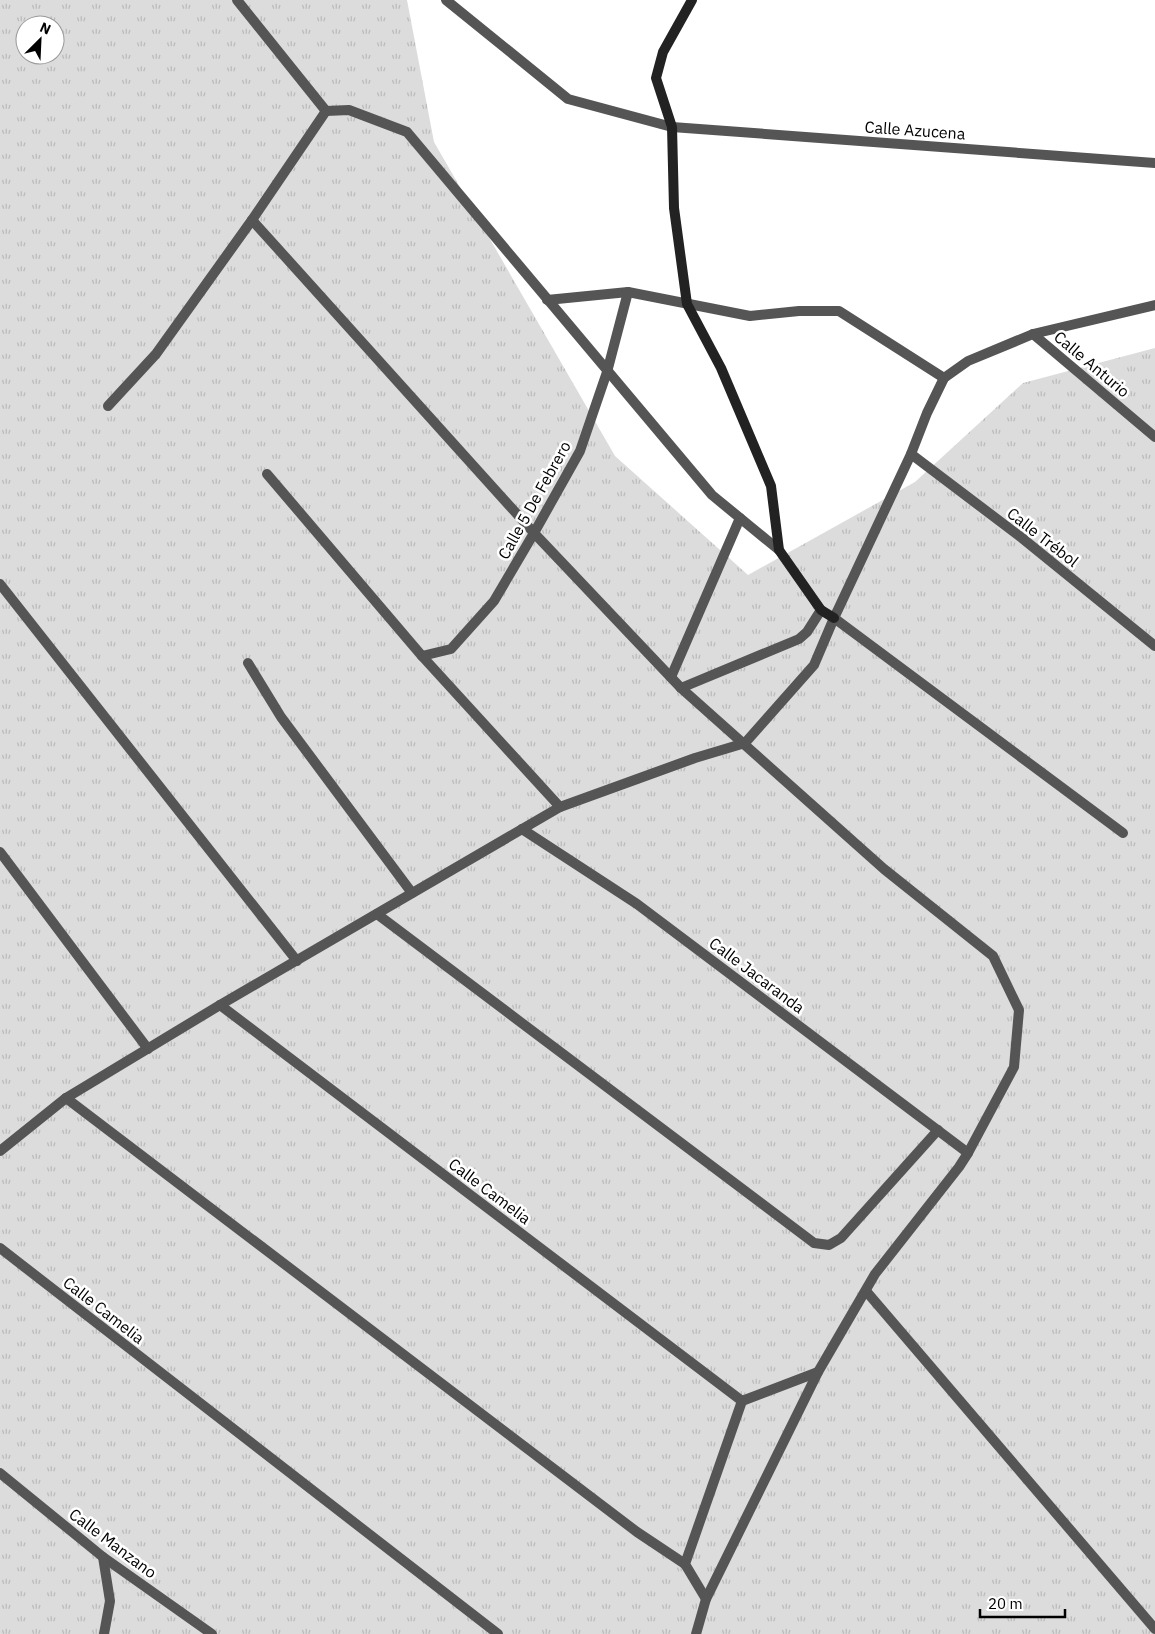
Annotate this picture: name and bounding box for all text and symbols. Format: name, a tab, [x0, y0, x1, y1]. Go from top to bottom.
north arrow	[15, 15, 65, 65]
text: N	[37, 18, 54, 38]
street label: Calle Azucena	[864, 117, 967, 144]
street label: Calle Anturio	[1050, 327, 1134, 401]
street label: Calle 5 De Febrero	[493, 437, 575, 563]
street label: Calle Trébol	[1003, 503, 1083, 571]
street label: Calle Jacaranda	[705, 933, 809, 1018]
street label: Calle Camelia	[445, 1154, 535, 1229]
street label: Calle Camelia	[59, 1272, 149, 1348]
street label: Calle Manzano	[65, 1504, 161, 1582]
scale bar	[980, 1586, 1065, 1618]
text: 20 m	[988, 1594, 1023, 1613]

